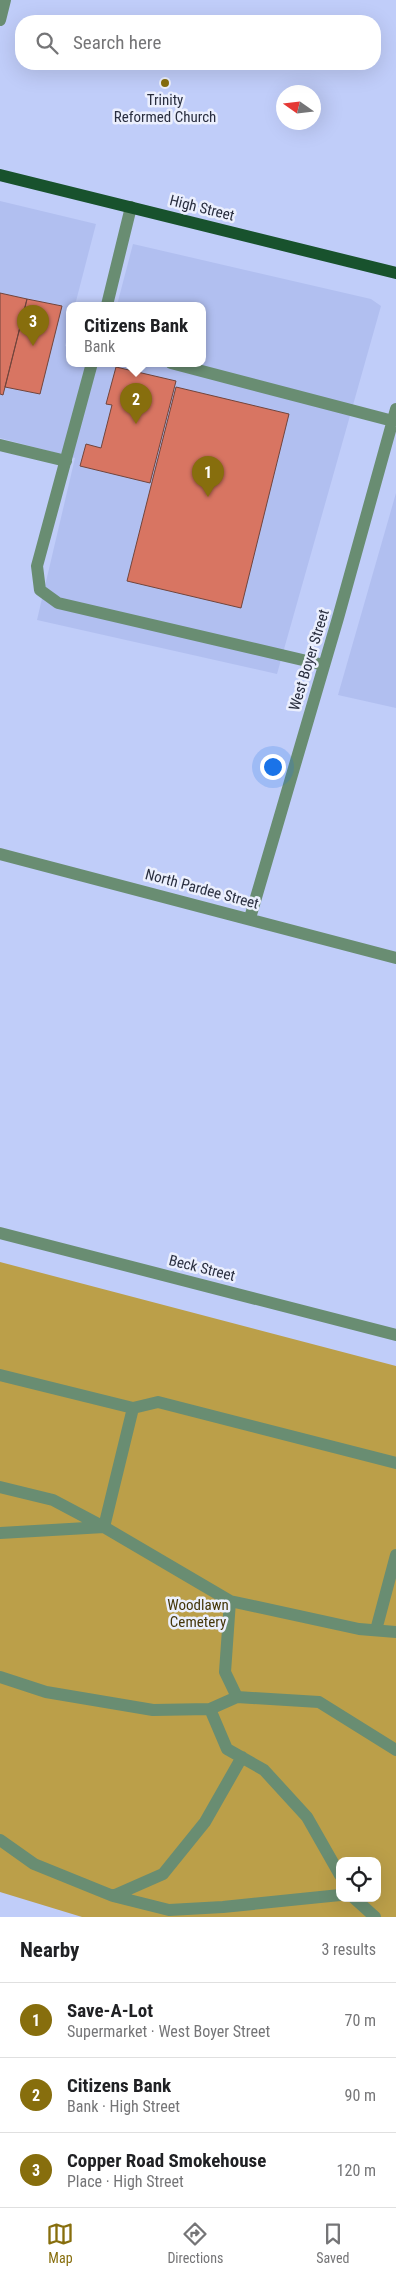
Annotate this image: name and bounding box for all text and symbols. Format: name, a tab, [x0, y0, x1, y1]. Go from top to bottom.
search box	[15, 15, 381, 70]
icon: search	[33, 29, 61, 57]
text: Search here	[73, 31, 161, 54]
marker: Trinity Reformed Church	[159, 77, 171, 89]
north arrow	[276, 85, 321, 130]
place label: Trinity Reformed Church	[114, 91, 216, 126]
street label: High Street	[168, 191, 236, 225]
popup	[66, 302, 206, 367]
pin: 3	[17, 305, 49, 346]
text: Citizens Bank	[84, 314, 188, 337]
text: Bank	[84, 337, 115, 356]
pin: 2	[120, 383, 152, 424]
pin: 1	[192, 456, 224, 497]
street label: West Boyer Street	[285, 607, 333, 713]
your location	[260, 754, 286, 780]
street label: North Pardee Street	[143, 865, 261, 913]
street label: Beck Street	[167, 1251, 237, 1285]
park label: Woodlawn Cemetery	[167, 1596, 229, 1631]
map controls	[336, 1857, 381, 1902]
button: locate	[336, 1857, 381, 1902]
text: Nearby	[20, 1938, 79, 1962]
text: 3 results	[321, 1940, 376, 1959]
text: Save-A-Lot	[67, 1999, 153, 2022]
text: 1	[32, 2011, 40, 2030]
text: 70 m	[344, 2011, 376, 2030]
text: Supermarket · West Boyer Street	[67, 2022, 270, 2041]
text: Citizens Bank	[67, 2074, 171, 2097]
text: 2	[32, 2086, 40, 2105]
text: 90 m	[344, 2086, 376, 2105]
text: Bank · High Street	[67, 2097, 180, 2116]
text: Copper Road Smokehouse	[67, 2149, 266, 2172]
text: 3	[32, 2161, 40, 2180]
text: 120 m	[337, 2161, 376, 2180]
text: Place · High Street	[67, 2172, 184, 2191]
tab: Map	[46, 2220, 74, 2266]
tab: Directions	[167, 2220, 223, 2266]
tab: Saved	[316, 2220, 350, 2266]

